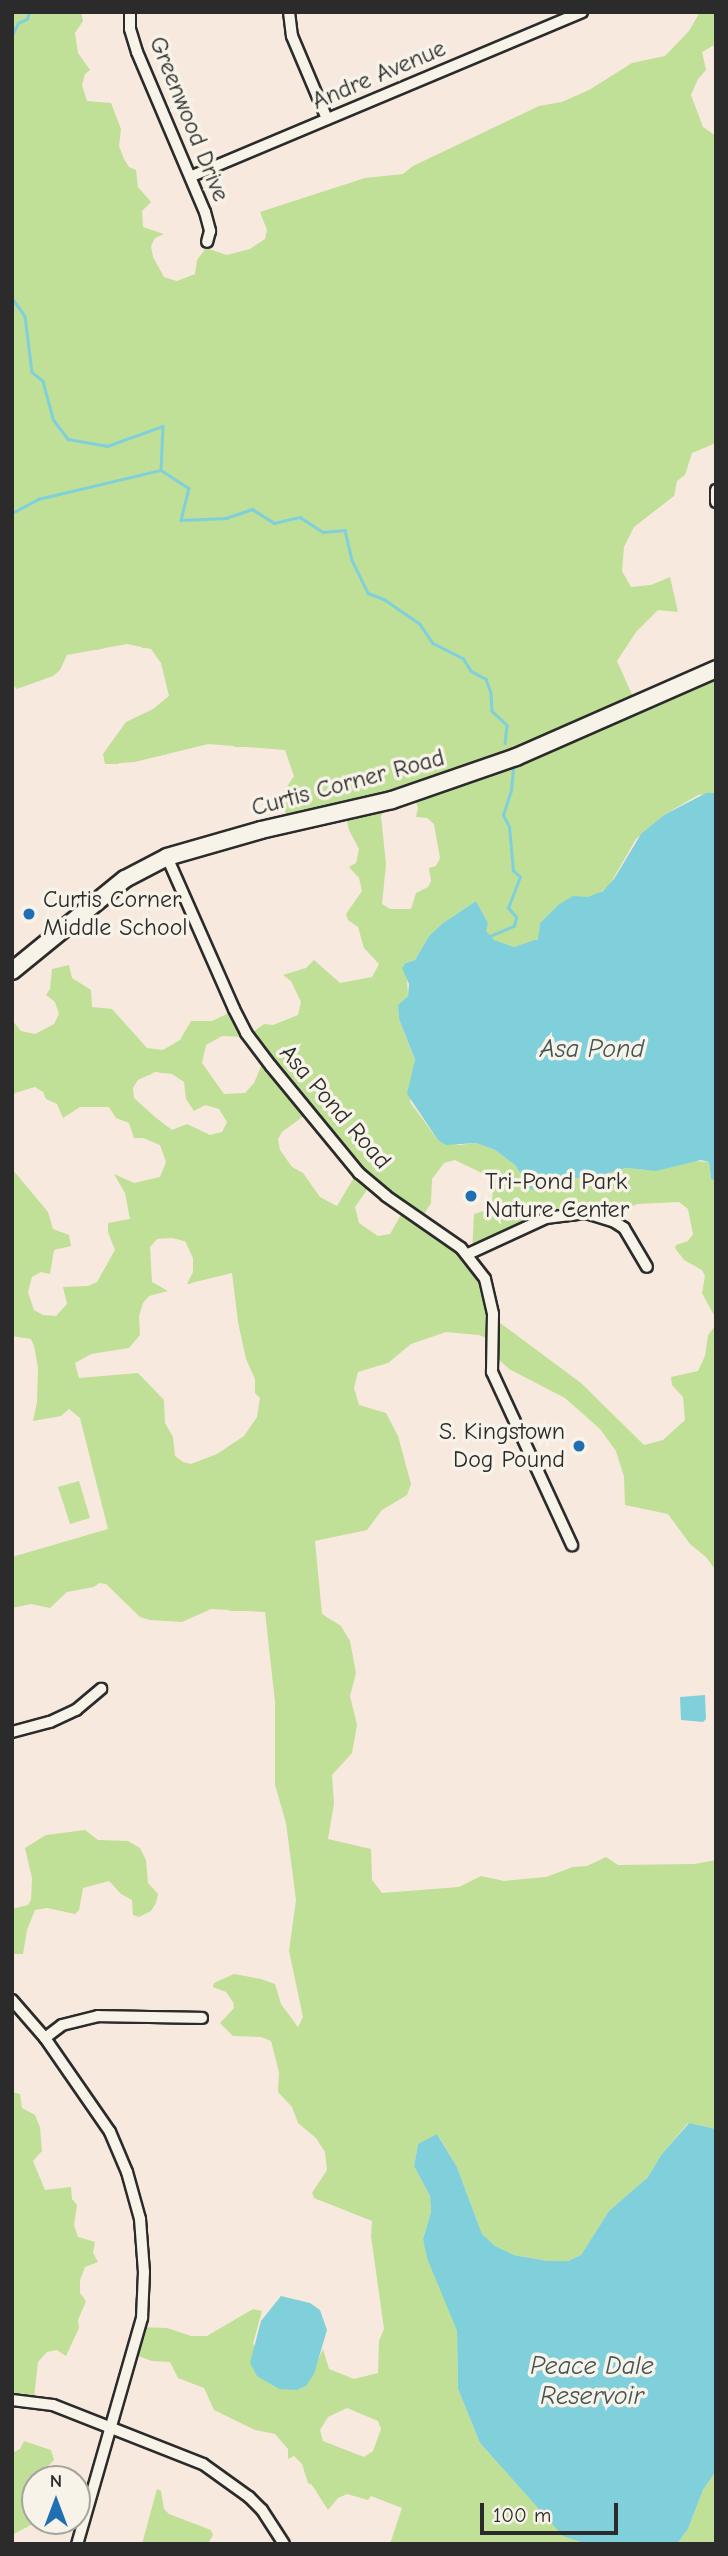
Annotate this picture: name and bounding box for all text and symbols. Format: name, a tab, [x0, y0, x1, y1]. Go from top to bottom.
street label: Greenwood Drive	[143, 32, 235, 206]
street label: Andre Avenue	[308, 34, 450, 116]
street label: Curtis Corner Road	[248, 743, 448, 823]
place label: Curtis Corner Middle School	[43, 886, 188, 942]
marker: Curtis Corner Middle School	[21, 906, 37, 922]
water label: Asa Pond	[540, 1034, 644, 1066]
street label: Asa Pond Road	[273, 1039, 397, 1175]
place label: Tri-Pond Park Nature Center	[485, 1168, 629, 1224]
marker: Tri-Pond Park Nature Center	[463, 1188, 479, 1204]
place label: S. Kingstown Dog Pound	[439, 1418, 565, 1474]
marker: S. Kingstown Dog Pound	[571, 1438, 587, 1454]
water label: Peace Dale Reservoir	[530, 2351, 654, 2412]
north arrow	[21, 2465, 91, 2535]
text: N	[50, 2470, 62, 2492]
scale bar	[483, 2490, 621, 2534]
text: 100 m	[493, 2503, 551, 2527]

